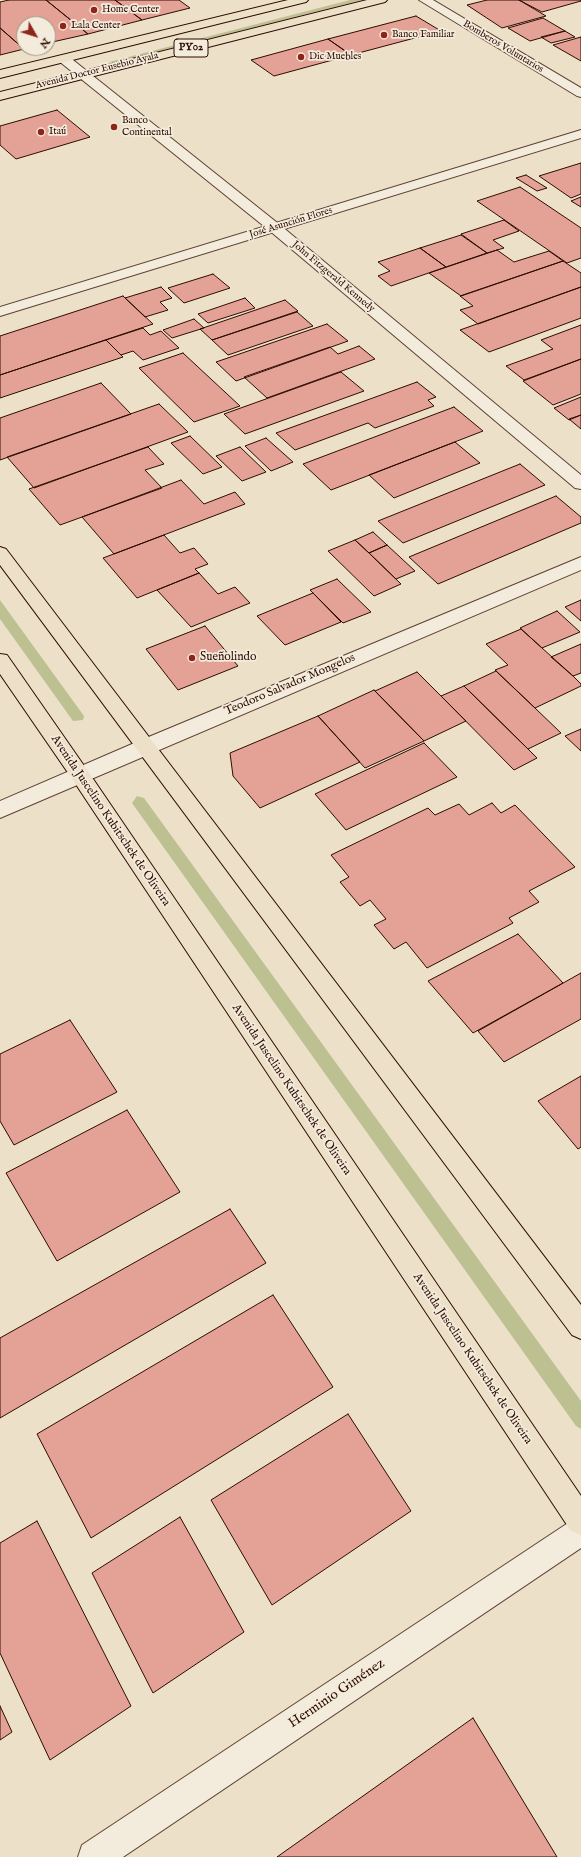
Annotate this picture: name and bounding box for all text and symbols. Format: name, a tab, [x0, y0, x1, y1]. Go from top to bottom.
place label: Home Center	[102, 4, 159, 16]
marker: Home Center	[89, 5, 99, 15]
north arrow	[16, 16, 56, 56]
street label: Bomberos Voluntarios	[461, 18, 545, 76]
place label: Lala Center	[71, 20, 120, 32]
marker: Lala Center	[58, 21, 68, 31]
place label: Banco Familiar	[392, 29, 454, 41]
marker: Banco Familiar	[379, 30, 389, 40]
text: N	[36, 35, 53, 51]
road number: PY02	[174, 39, 208, 57]
street label: Avenida Doctor Eusebio Ayala	[34, 50, 160, 92]
place label: Dic Muebles	[309, 51, 361, 63]
marker: Dic Muebles	[296, 52, 306, 62]
place label: Banco Continental	[122, 115, 172, 138]
marker: Banco Continental	[109, 122, 119, 132]
place label: Itaú	[49, 126, 66, 138]
marker: Itaú	[36, 127, 46, 137]
street label: José Asunción Flores	[248, 205, 334, 241]
street label: John Fitzgerald Kennedy	[289, 239, 377, 315]
place label: Sueñolindo	[200, 651, 256, 665]
street label: Teodoro Salvador Mongelos	[222, 651, 358, 719]
marker: Sueñolindo	[187, 653, 197, 663]
street label: Avenida Juscelino Kubitschek de Oliveira	[47, 733, 173, 909]
street label: Avenida Juscelino Kubitschek de Oliveira	[228, 1002, 354, 1178]
street label: Avenida Juscelino Kubitschek de Oliveira	[409, 1271, 535, 1447]
street label: Herminio Giménez	[286, 1656, 388, 1732]

